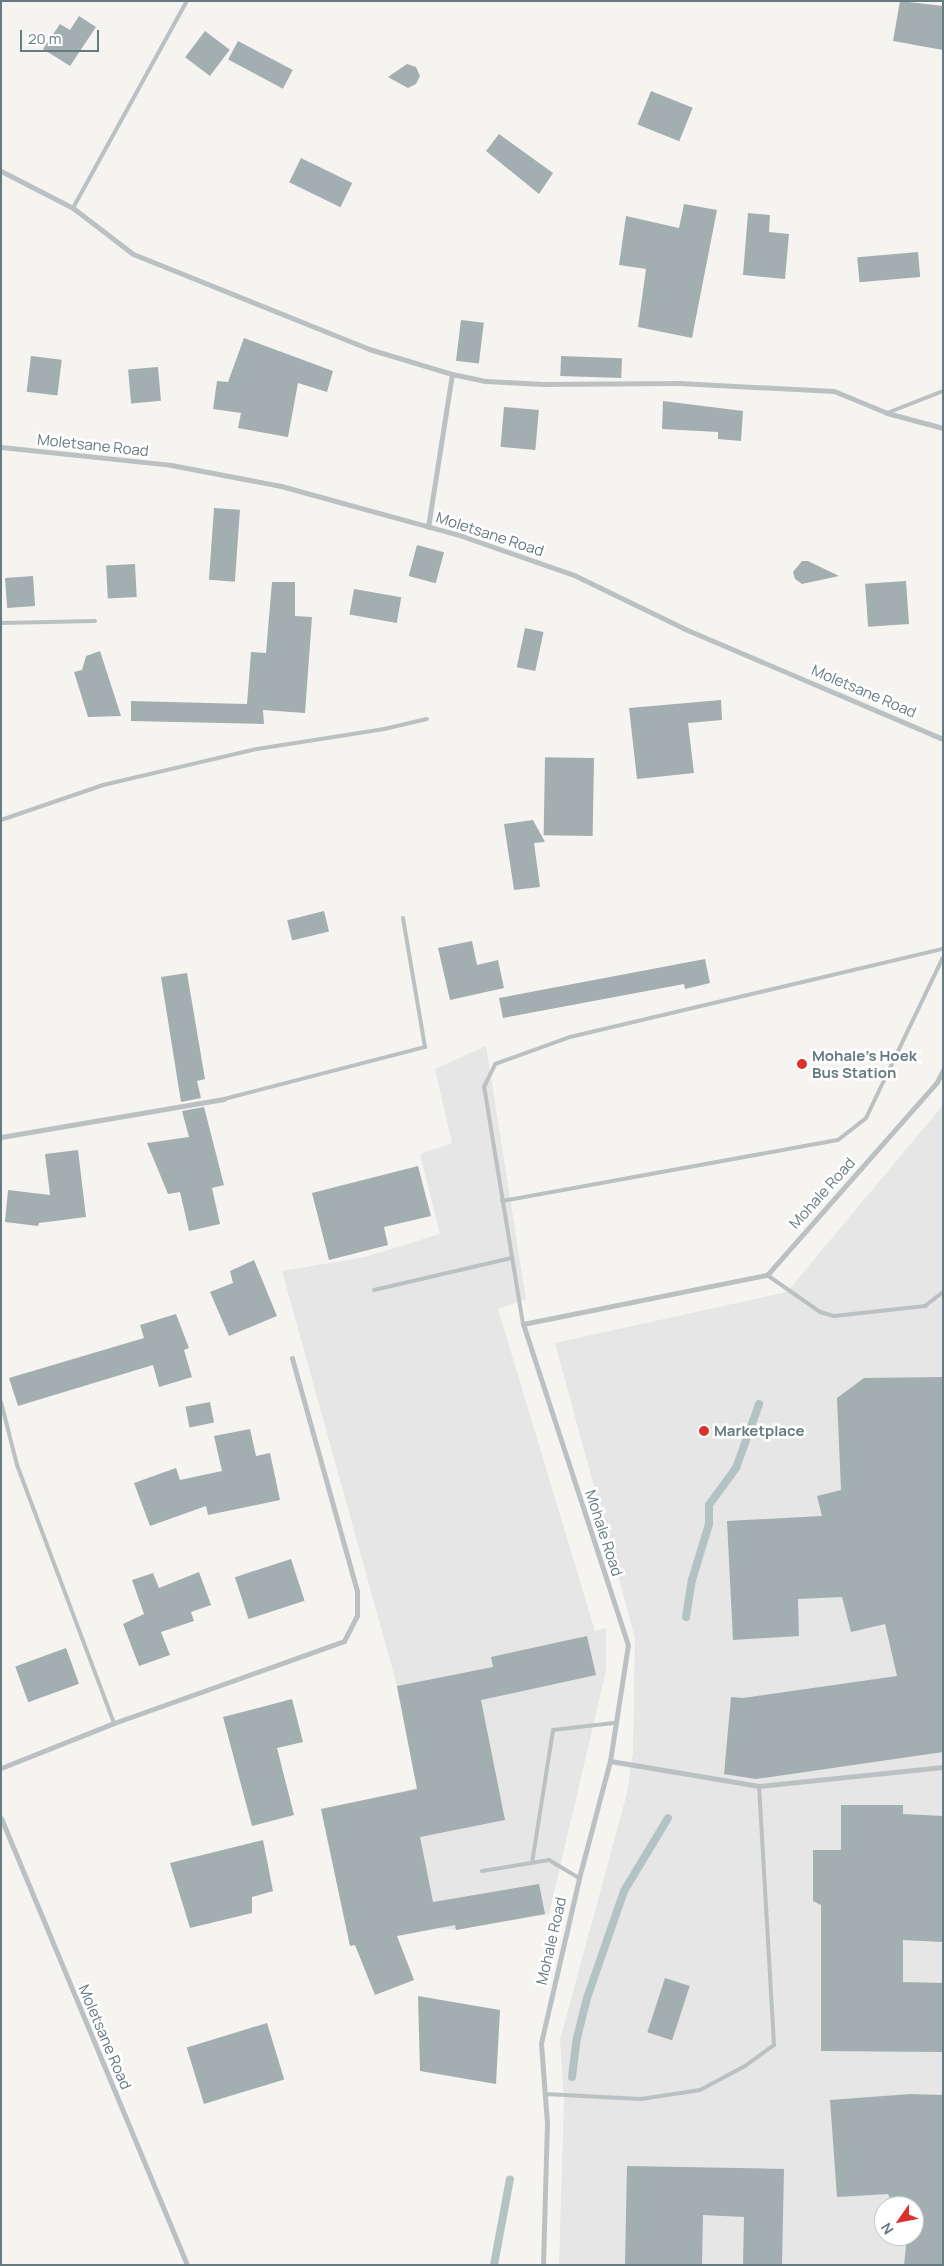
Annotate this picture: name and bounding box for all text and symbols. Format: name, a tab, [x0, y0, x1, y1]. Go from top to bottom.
scale bar	[22, 20, 101, 52]
text: 20 m	[28, 28, 61, 49]
street label: Moletsane Road	[36, 430, 150, 460]
street label: Moletsane Road	[434, 508, 546, 560]
street label: Moletsane Road	[809, 661, 919, 721]
place label: Mohale's Hoek Bus Station	[812, 1046, 916, 1081]
marker: Mohale's Hoek Bus Station	[796, 1058, 808, 1070]
street label: Mohale Road	[785, 1154, 859, 1232]
place label: Marketplace	[714, 1422, 804, 1440]
marker: Marketplace	[698, 1425, 710, 1437]
street label: Mohale Road	[582, 1488, 626, 1578]
street label: Mohale Road	[532, 1895, 570, 1987]
street label: Moletsane Road	[75, 1982, 135, 2092]
north arrow	[874, 2196, 924, 2246]
text: N	[876, 2220, 898, 2238]

